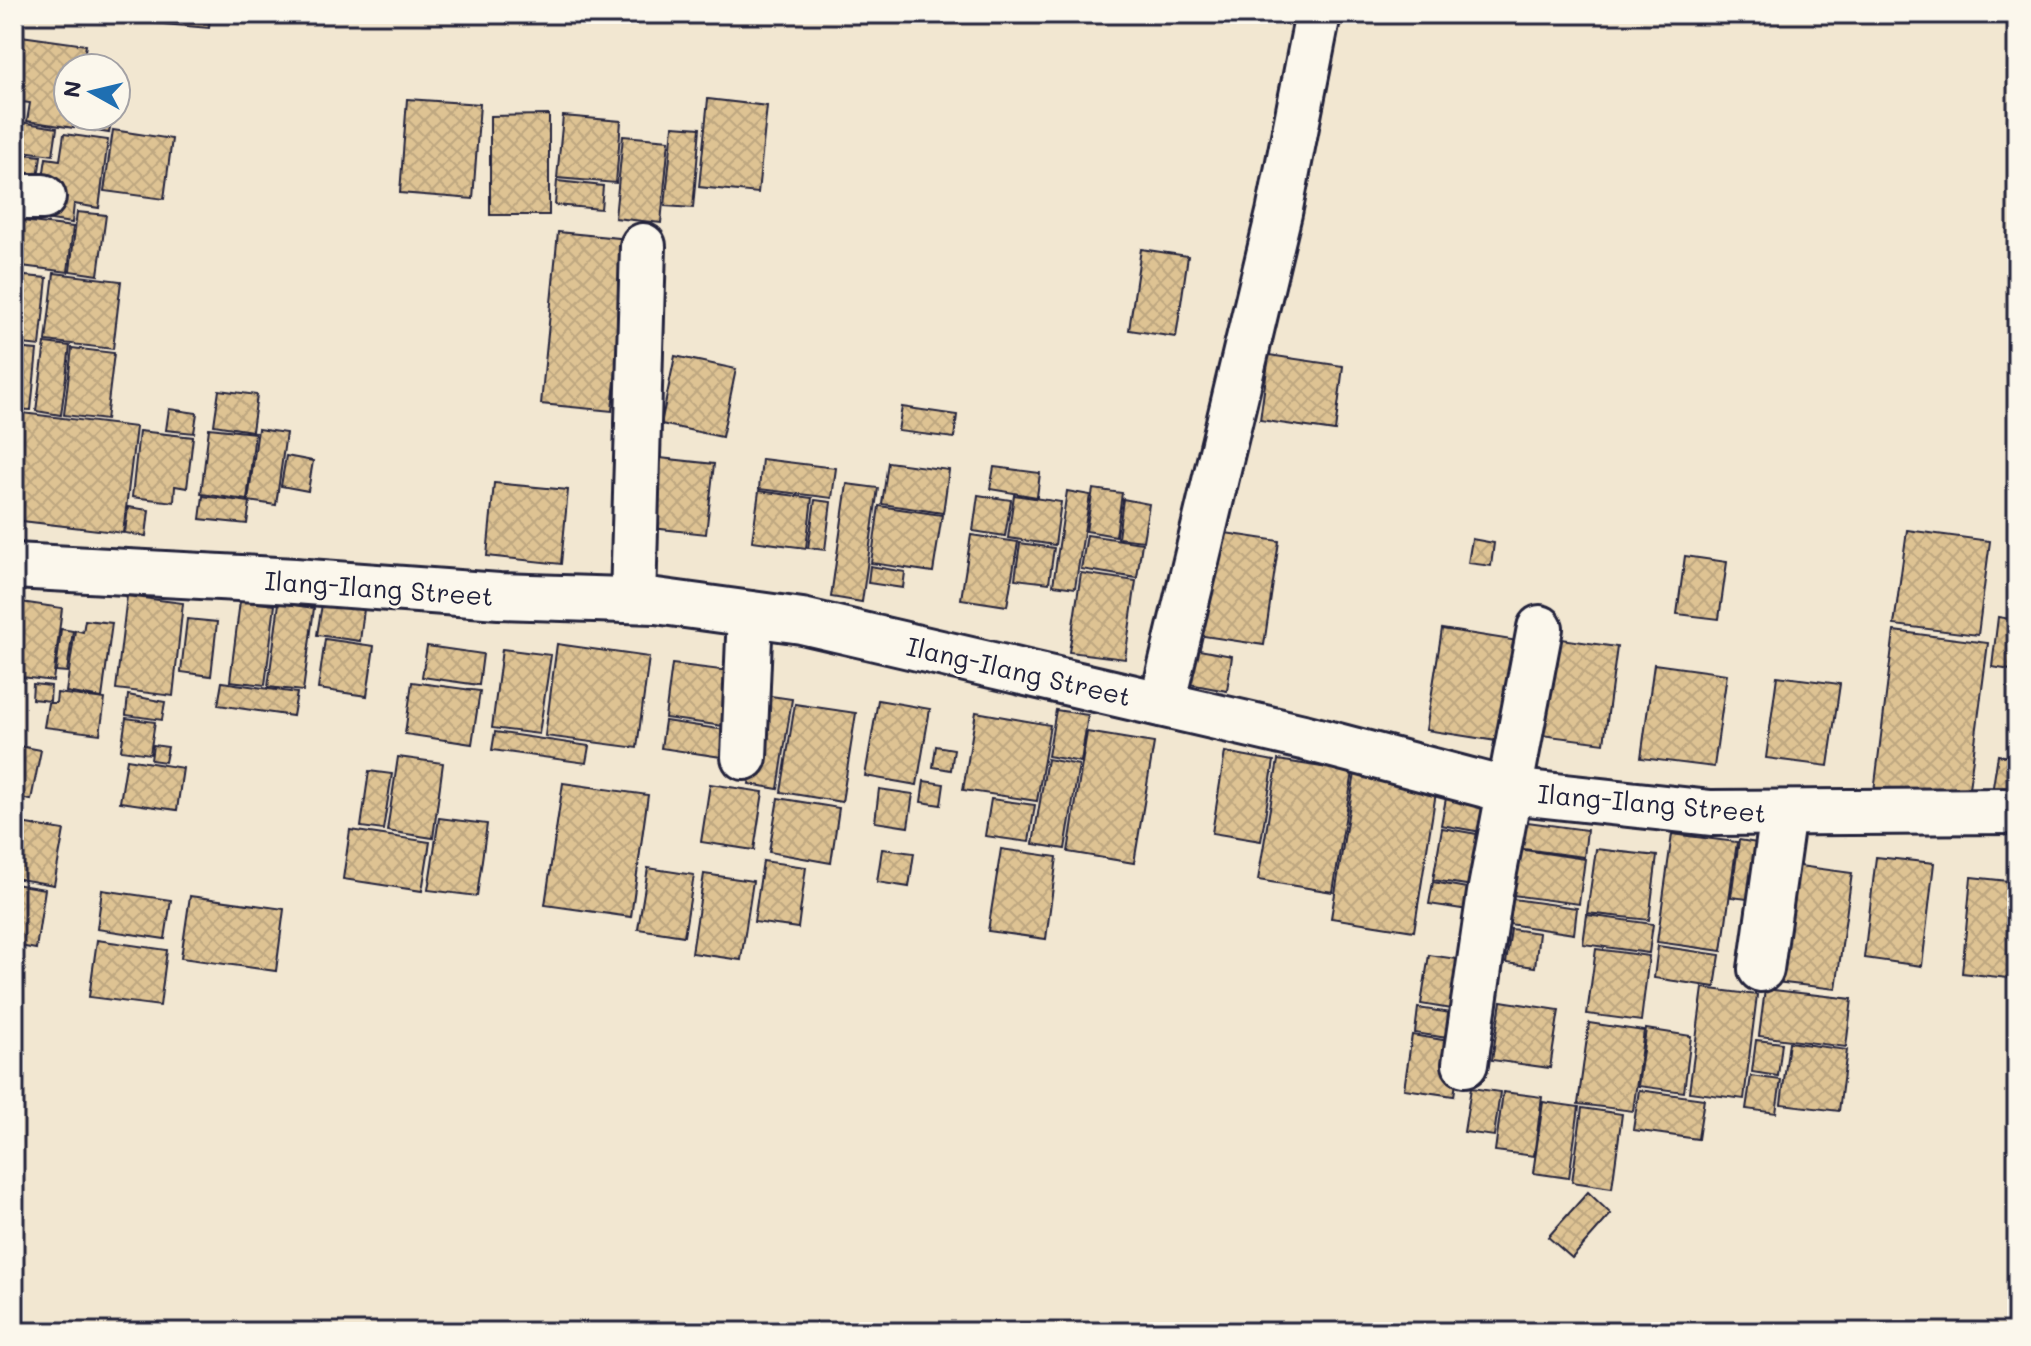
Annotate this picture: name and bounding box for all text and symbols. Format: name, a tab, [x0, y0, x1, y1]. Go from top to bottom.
north arrow	[52, 52, 132, 132]
text: N	[56, 79, 87, 99]
street label: Ilang-Ilang Street	[263, 563, 495, 613]
street label: Ilang-Ilang Street	[903, 629, 1135, 713]
street label: Ilang-Ilang Street	[1536, 776, 1768, 830]

